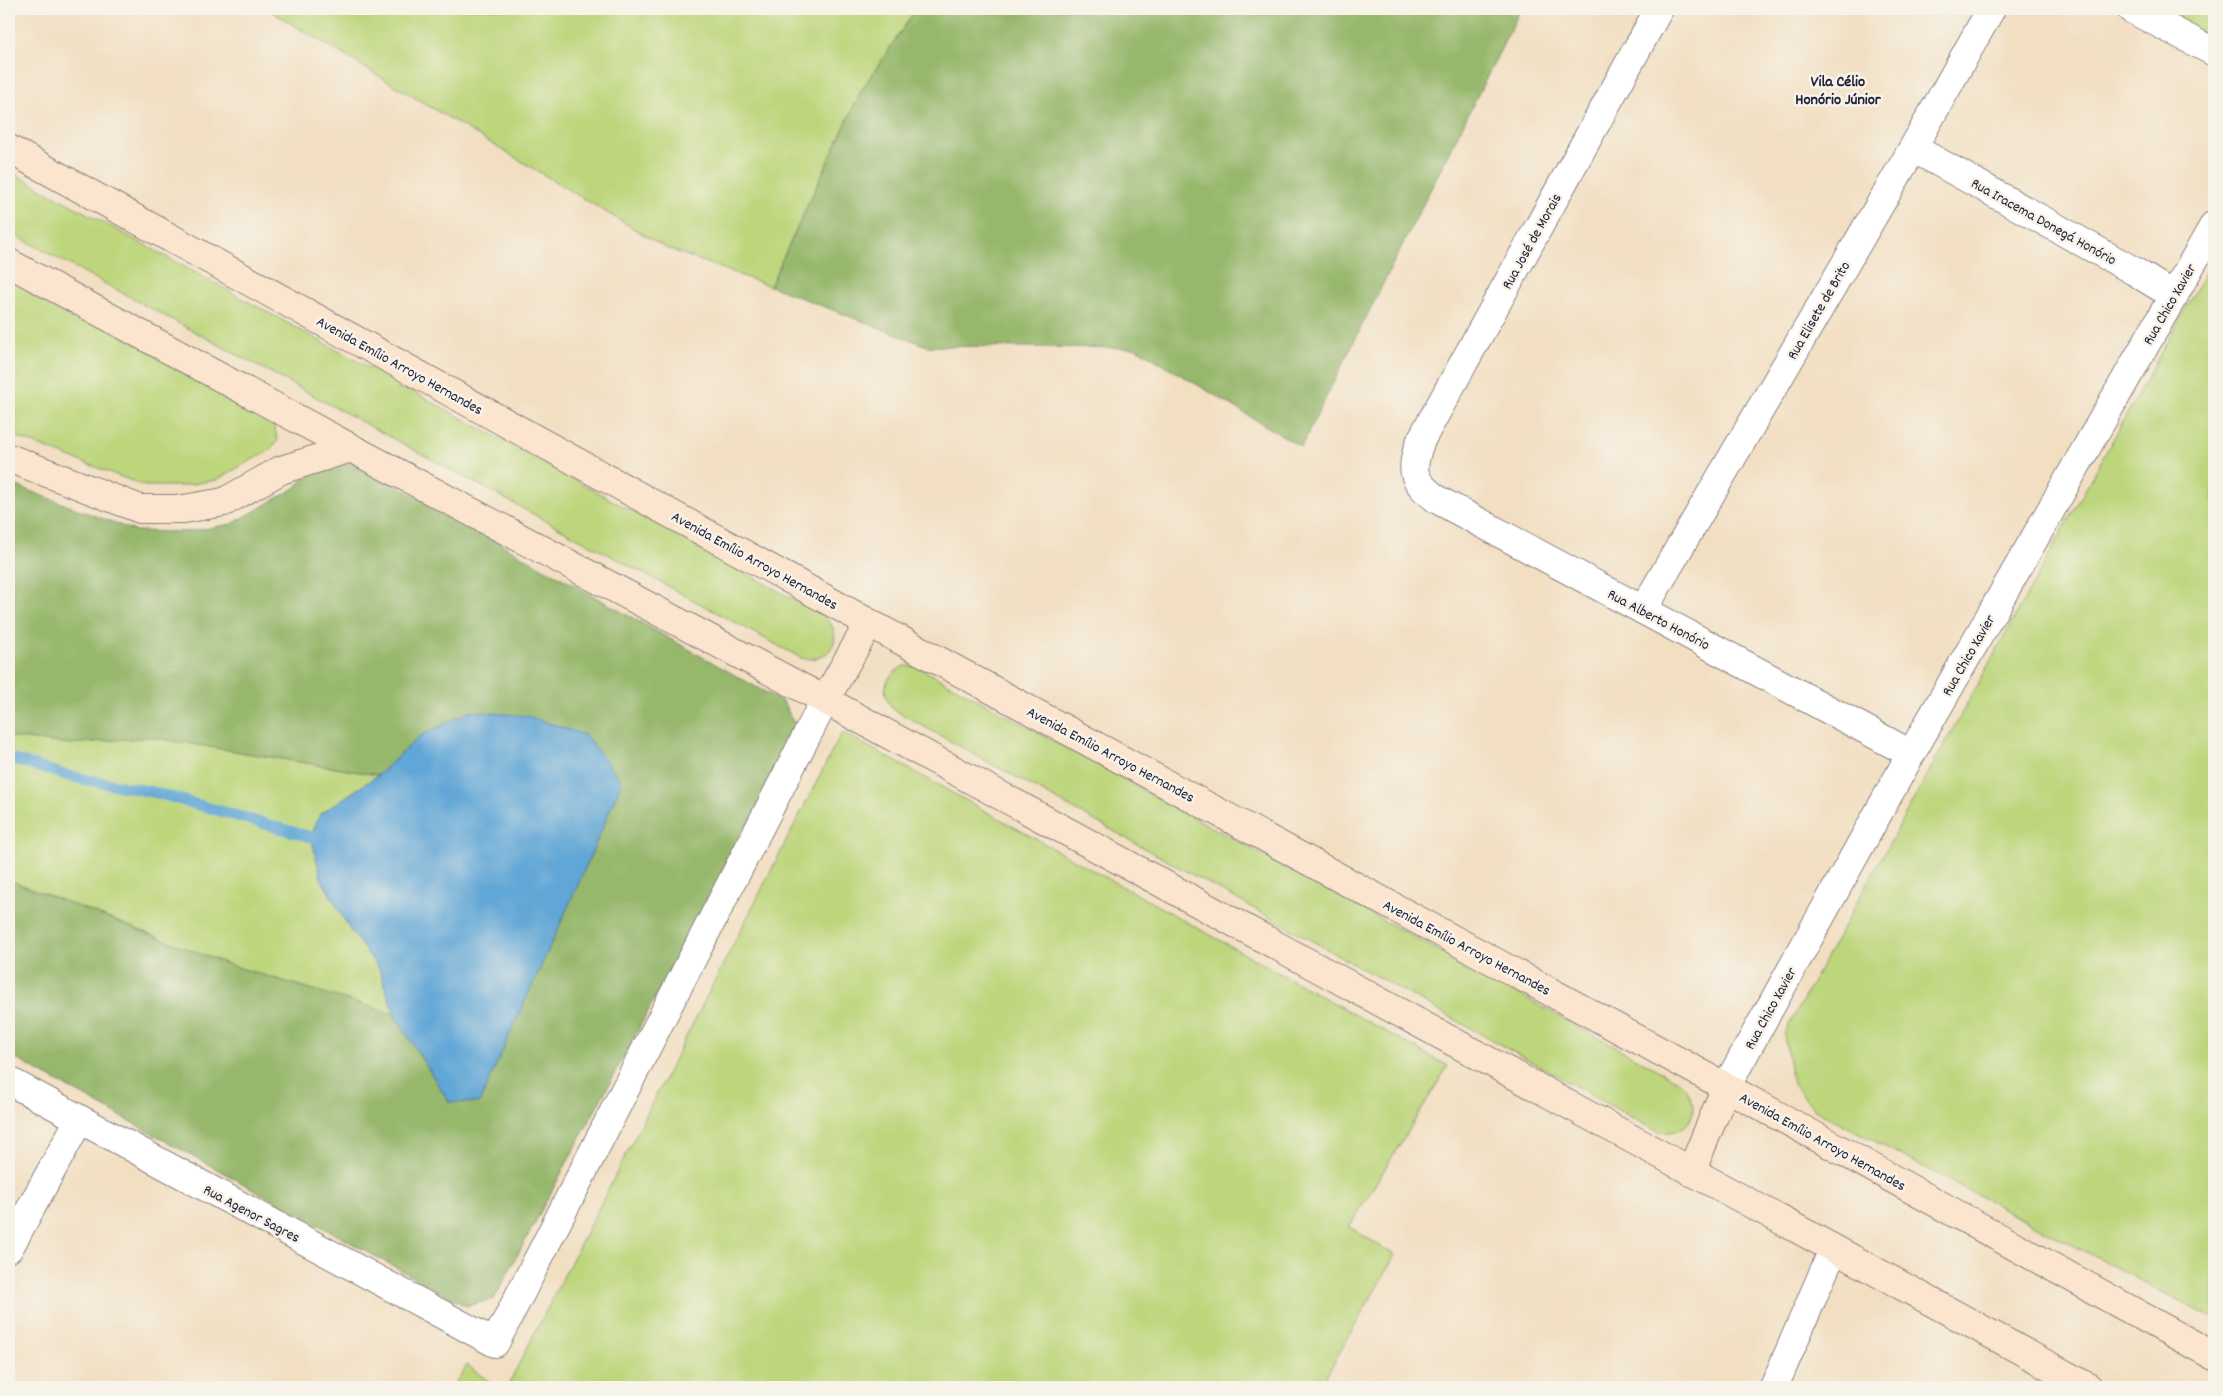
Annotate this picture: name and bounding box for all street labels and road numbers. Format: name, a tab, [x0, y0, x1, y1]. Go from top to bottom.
street label: Rua Iracema Donegá Honório	[1966, 174, 2120, 272]
street label: Rua José de Morais	[1497, 190, 1568, 294]
street label: Rua Elisete de Brito	[1783, 257, 1857, 364]
street label: Rua Chico Xavier	[2138, 260, 2203, 350]
street label: Avenida Emílio Arroyo Hernandes	[312, 312, 486, 422]
street label: Avenida Emílio Arroyo Hernandes	[667, 507, 841, 617]
street label: Rua Alberto Honório	[1603, 584, 1714, 657]
street label: Rua Chico Xavier	[1937, 611, 2002, 701]
street label: Avenida Emílio Arroyo Hernandes	[1022, 702, 1198, 809]
street label: Avenida Emílio Arroyo Hernandes	[1378, 895, 1554, 1002]
street label: Rua Chico Xavier	[1740, 964, 1804, 1054]
street label: Avenida Emílio Arroyo Hernandes	[1735, 1088, 1909, 1198]
street label: Rua Agenor Sagres	[199, 1180, 303, 1250]

